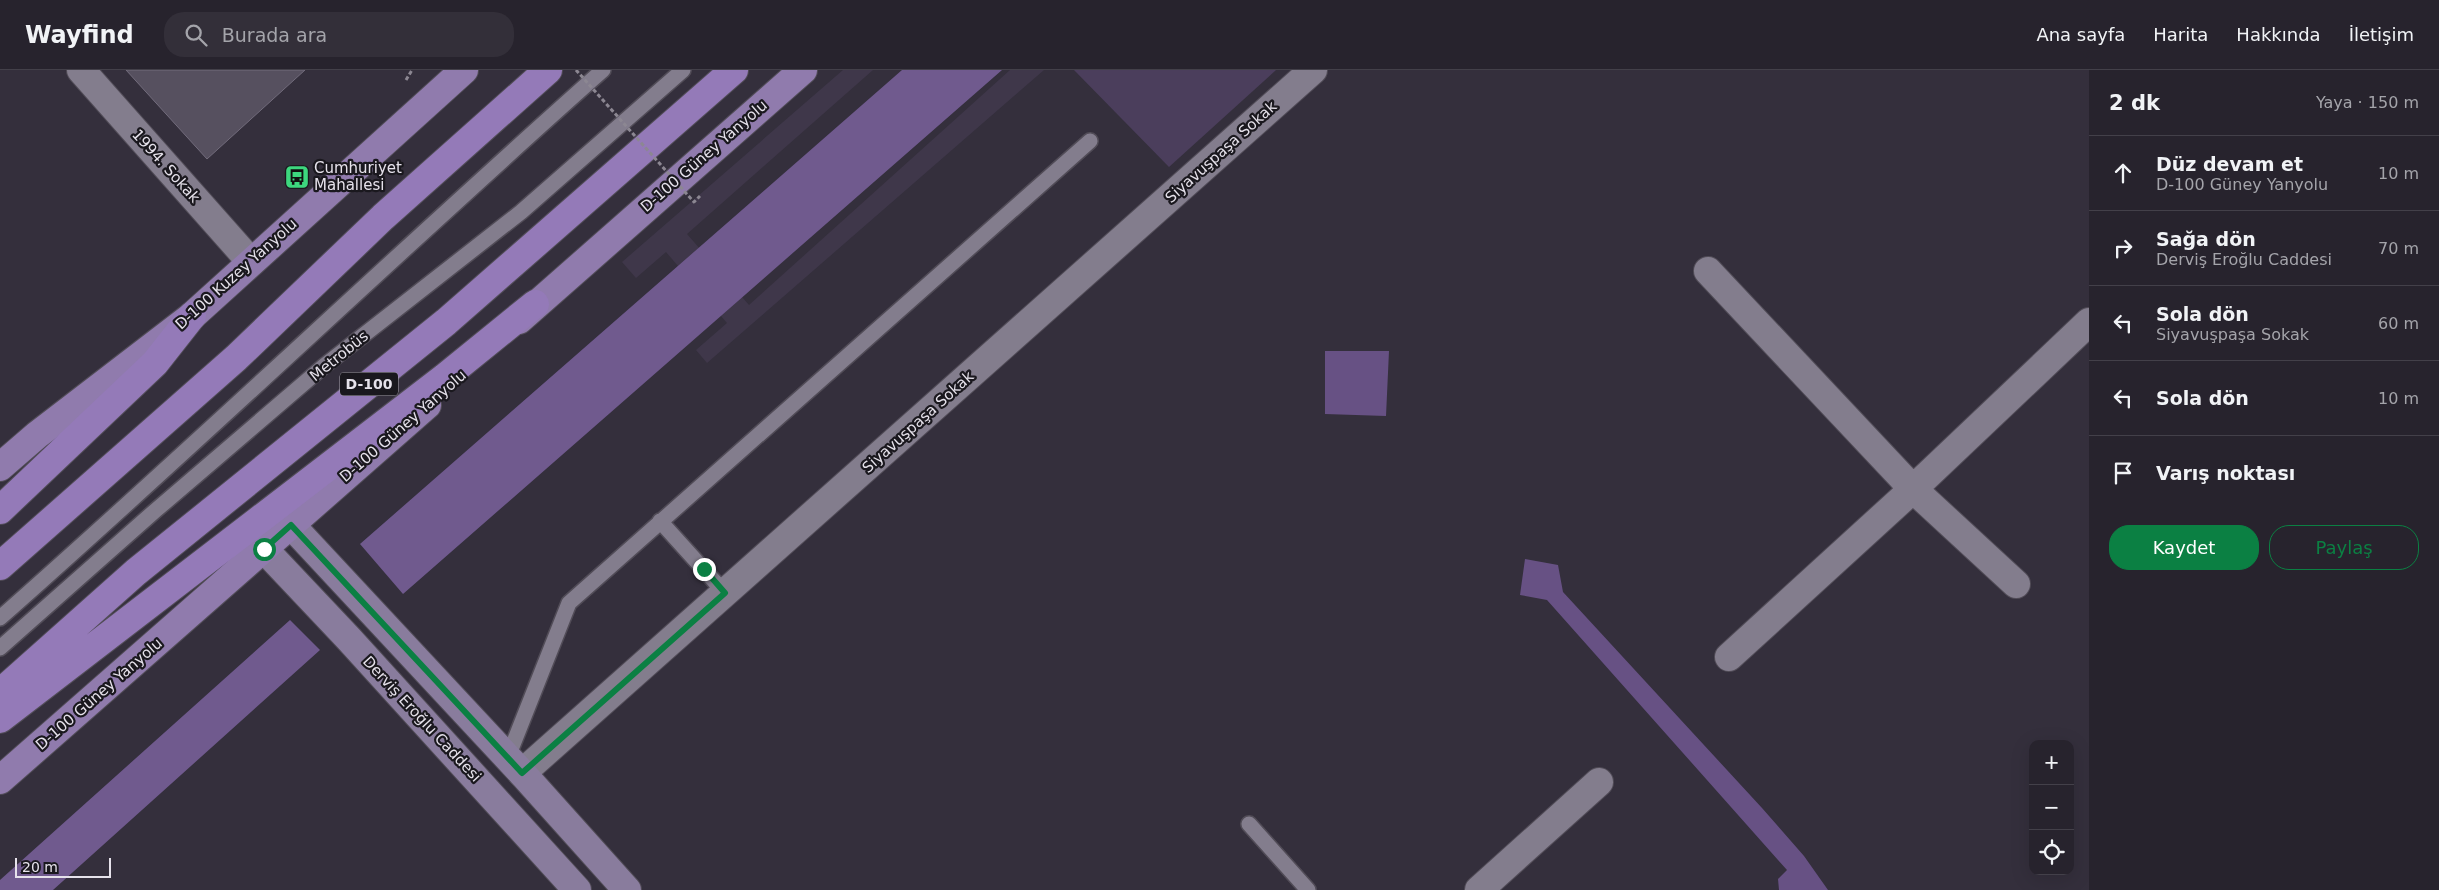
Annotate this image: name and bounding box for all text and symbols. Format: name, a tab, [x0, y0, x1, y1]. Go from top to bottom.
search box	[164, 12, 514, 57]
text: Wayfind	[25, 21, 134, 49]
icon: search	[182, 21, 210, 49]
text: Burada ara	[222, 24, 327, 46]
text: Ana sayfa	[2036, 24, 2125, 45]
text: Harita	[2153, 24, 2208, 45]
text: Hakkında	[2236, 24, 2321, 45]
text: İletişim	[2349, 24, 2414, 45]
text: 2 dk	[2109, 91, 2160, 115]
text: Yaya · 150 m	[2316, 93, 2419, 112]
street label: D-100 Güney Yanyolu	[637, 96, 771, 216]
street label: Siyavuşpaşa Sokak	[1162, 97, 1281, 207]
street label: 1994. Sokak	[128, 126, 204, 207]
text: Düz devam et	[2156, 153, 2303, 175]
place label: Cumhuriyet Mahallesi	[314, 159, 402, 194]
icon: ahead	[2109, 159, 2137, 187]
bus stop icon: Cumhuriyet Mahallesi	[284, 164, 310, 190]
text: 10 m	[2378, 164, 2419, 183]
text: D-100 Güney Yanyolu	[2156, 175, 2328, 194]
street label: D-100 Kuzey Yanyolu	[172, 215, 300, 333]
text: Sağa dön	[2156, 228, 2256, 250]
icon: right	[2109, 234, 2137, 262]
text: 70 m	[2378, 239, 2419, 258]
text: Derviş Eroğlu Caddesi	[2156, 250, 2332, 269]
text: Sola dön	[2156, 303, 2249, 325]
icon: left	[2109, 309, 2137, 337]
text: 60 m	[2378, 314, 2419, 333]
text: Siyavuşpaşa Sokak	[2156, 325, 2309, 344]
street label: Metrobüs	[306, 327, 372, 385]
street label: D-100 Güney Yanyolu	[336, 366, 470, 486]
street label: Siyavuşpaşa Sokak	[859, 367, 978, 477]
road number: D-100	[340, 372, 398, 396]
icon: left	[2109, 384, 2137, 412]
text: Sola dön	[2156, 387, 2249, 409]
text: 10 m	[2378, 389, 2419, 408]
icon: arrive	[2109, 459, 2137, 487]
text: Varış noktası	[2156, 462, 2295, 484]
button: Kaydet	[2109, 525, 2259, 570]
button: Paylaş	[2269, 525, 2419, 570]
route start	[253, 538, 276, 561]
route end	[693, 558, 716, 581]
street label: D-100 Güney Yanyolu	[32, 634, 166, 754]
street label: Derviş Eroğlu Caddesi	[359, 653, 485, 785]
map controls	[2029, 740, 2074, 875]
button: +	[2029, 740, 2074, 785]
button: −	[2029, 785, 2074, 830]
button: locate	[2029, 830, 2074, 875]
scale bar	[15, 855, 111, 878]
text: 20 m	[22, 859, 58, 875]

